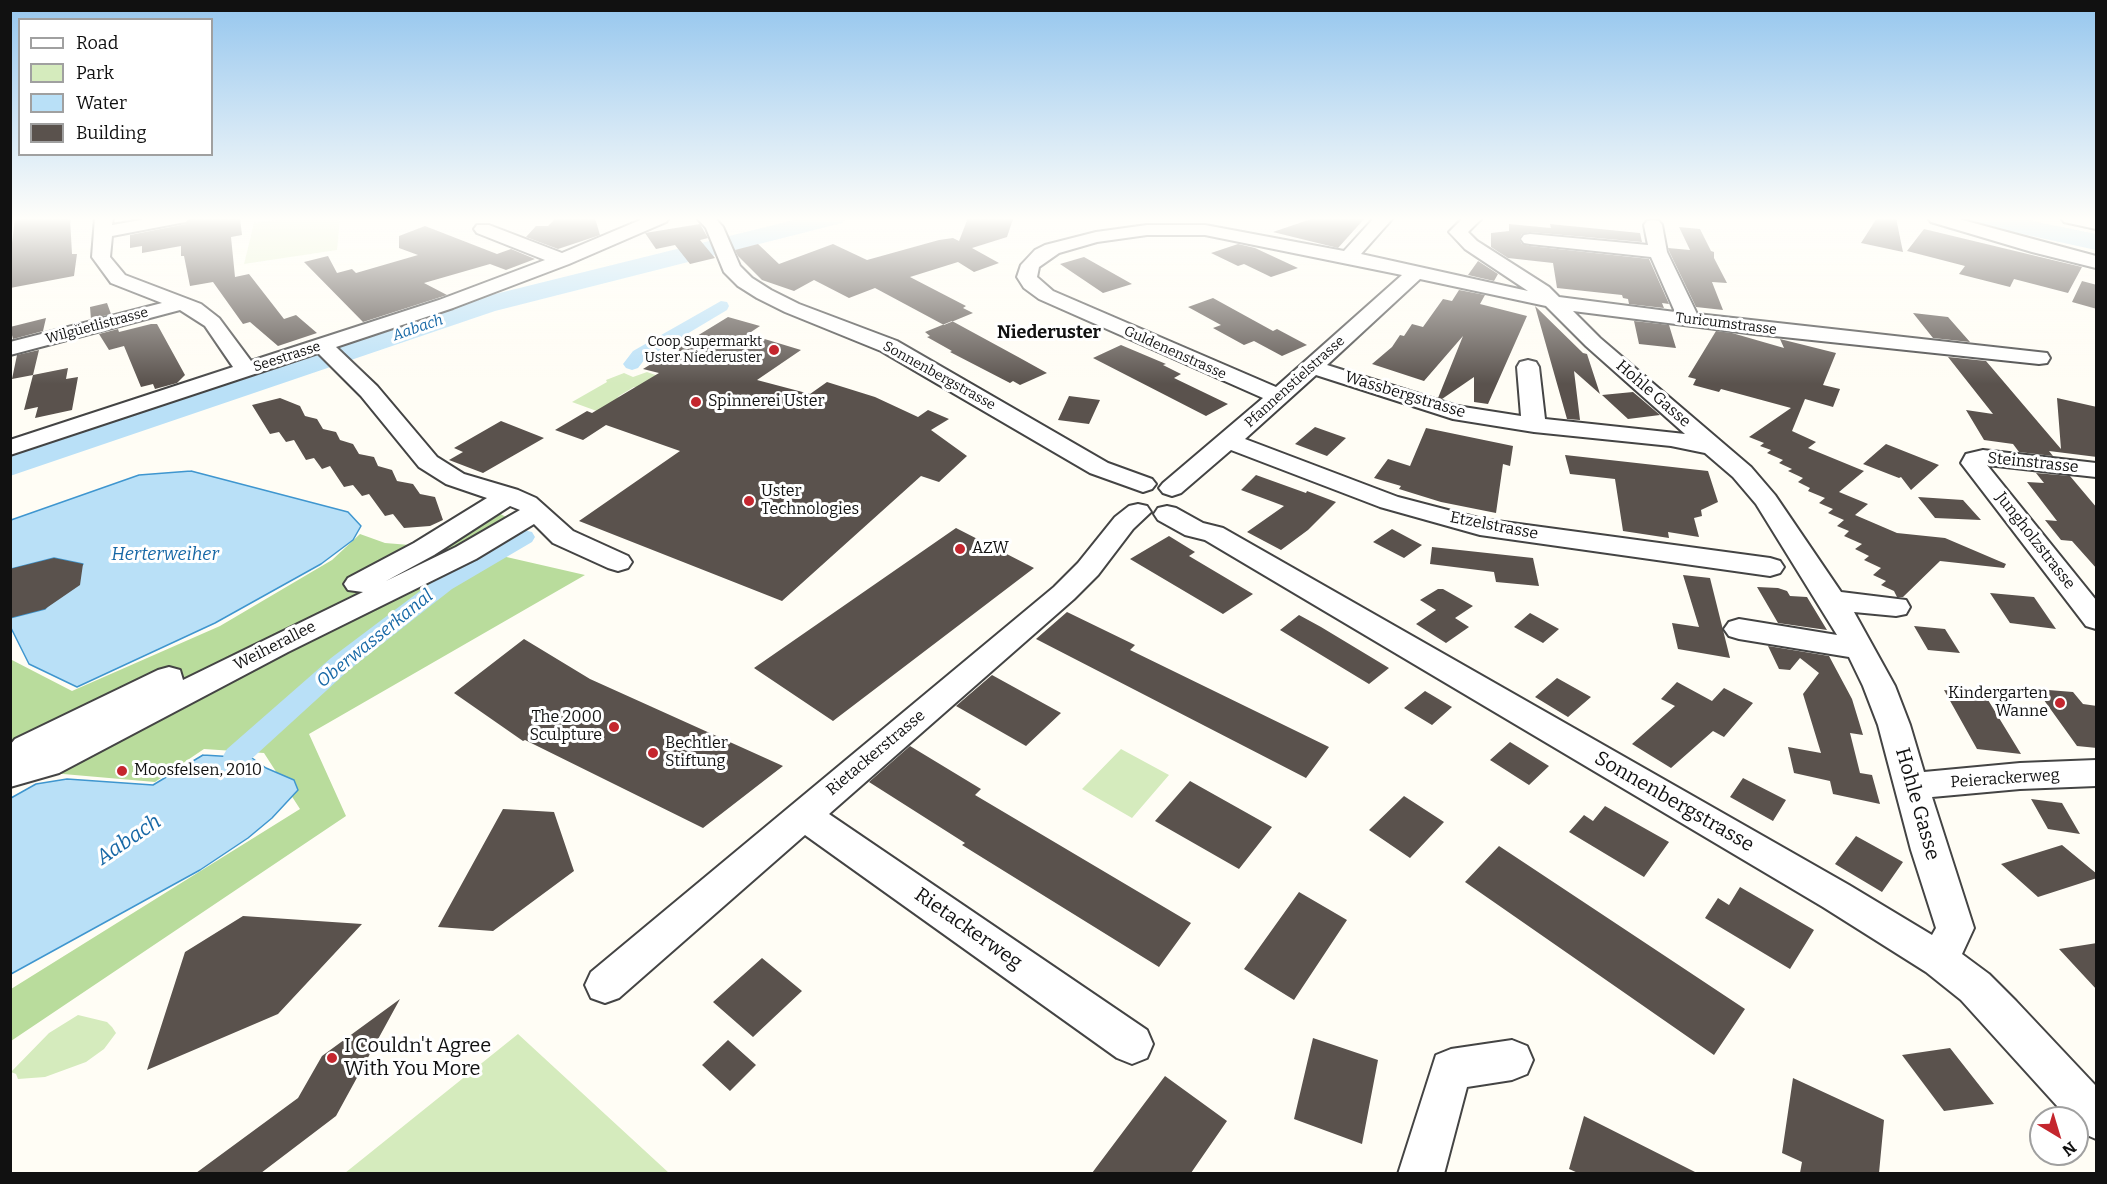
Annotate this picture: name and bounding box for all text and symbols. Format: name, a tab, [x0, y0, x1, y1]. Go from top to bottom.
legend	[18, 18, 213, 156]
text: Road	[76, 32, 118, 54]
text: Park	[76, 62, 114, 84]
text: Water	[76, 92, 127, 114]
text: Building	[76, 122, 147, 144]
street label: Wilgüetlistrasse	[44, 304, 150, 348]
street label: Turicumstrasse	[1674, 309, 1778, 339]
water label: Aabach	[391, 311, 445, 345]
district label: Niederuster	[997, 322, 1101, 344]
street label: Guldenenstrasse	[1121, 323, 1229, 383]
street label: Pfannenstielstrasse	[1242, 333, 1348, 431]
place label: Coop Supermarkt Uster Niederuster	[645, 334, 762, 366]
street label: Seestrasse	[251, 338, 323, 376]
street label: Sonnenbergstrasse	[880, 338, 998, 414]
marker: Coop Supermarkt Uster Niederuster	[767, 343, 781, 357]
street label: Hohle Gasse	[1612, 356, 1694, 432]
street label: Wassbergstrasse	[1342, 367, 1468, 423]
place label: Spinnerei Uster	[708, 392, 825, 412]
marker: Spinnerei Uster	[689, 395, 703, 409]
street label: Steinstrasse	[1987, 449, 2079, 477]
place label: Uster Technologies	[761, 482, 859, 520]
street label: Jungholzstrasse	[1991, 489, 2079, 593]
marker: Uster Technologies	[742, 494, 756, 508]
street label: Etzelstrasse	[1448, 508, 1540, 544]
place label: AZW	[972, 539, 1009, 559]
marker: AZW	[953, 542, 967, 556]
water label: Herterweiher	[111, 544, 219, 566]
water label: Oberwasserkanal	[312, 585, 438, 693]
street label: Weiherallee	[231, 617, 319, 675]
place label: Kindergarten Wanne	[1948, 684, 2048, 722]
marker: Kindergarten Wanne	[2053, 696, 2067, 710]
street label: Rietackerstrasse	[823, 706, 929, 800]
place label: The 2000 Sculpture	[529, 708, 602, 746]
marker: The 2000 Sculpture	[607, 720, 621, 734]
place label: Bechtler Stiftung	[665, 734, 728, 772]
street label: Hohle Gasse	[1890, 745, 1944, 863]
marker: Bechtler Stiftung	[646, 746, 660, 760]
street label: Sonnenbergstrasse	[1590, 747, 1758, 857]
place label: Moosfelsen, 2010	[134, 761, 262, 781]
marker: Moosfelsen, 2010	[115, 764, 129, 778]
street label: Peierackerweg	[1950, 766, 2060, 792]
water label: Aabach	[92, 809, 166, 871]
street label: Rietackerweg	[910, 883, 1026, 975]
place label: I Couldn't Agree With You More	[344, 1034, 491, 1081]
marker: I Couldn't Agree With You More	[325, 1051, 339, 1065]
north arrow	[2029, 1106, 2089, 1166]
text: N	[2058, 1138, 2080, 1160]

